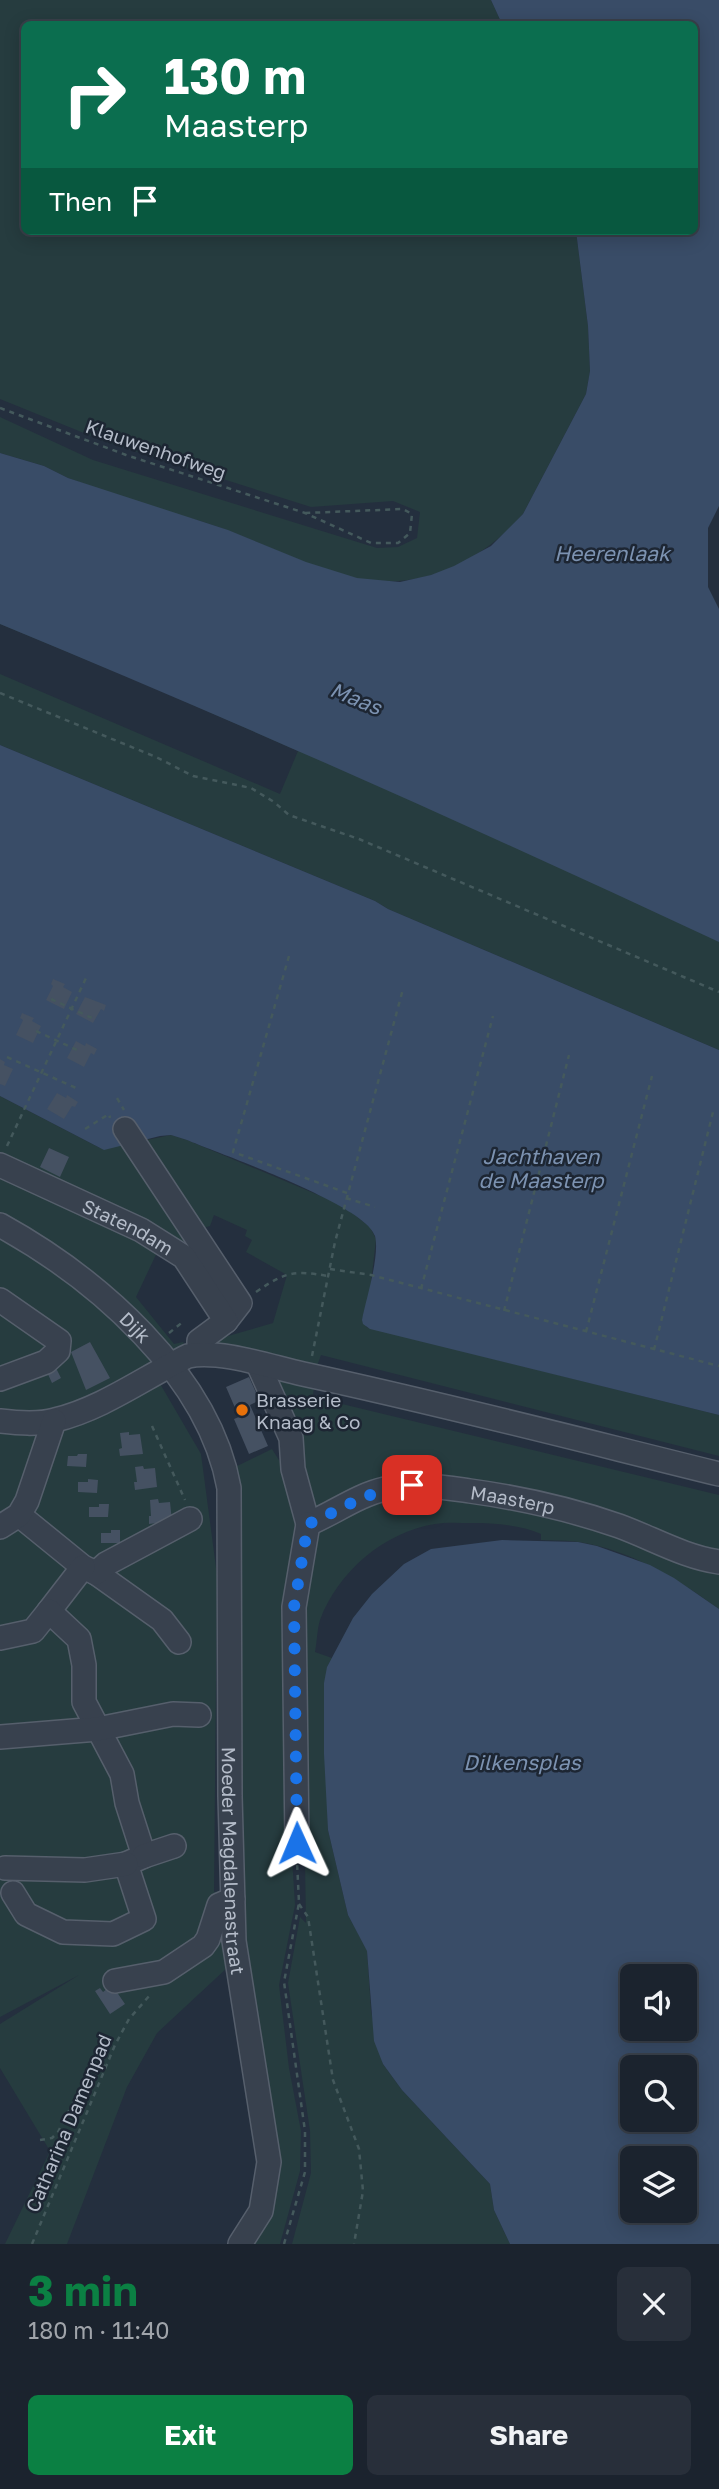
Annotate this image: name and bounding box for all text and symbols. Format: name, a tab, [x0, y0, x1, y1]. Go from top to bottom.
text: 130 m	[164, 46, 306, 105]
icon: right	[49, 49, 140, 140]
text: Maasterp	[164, 106, 308, 144]
icon: arrive	[126, 182, 164, 220]
text: Then	[49, 186, 112, 217]
street label: Klauwenhofweg	[83, 414, 229, 484]
water label: Heerenlaak	[554, 540, 672, 566]
water label: Maas	[327, 676, 386, 720]
water label: Jachthaven de Maasterp	[479, 1143, 606, 1193]
street label: Statendam	[79, 1193, 178, 1259]
street label: Dijk	[115, 1306, 156, 1347]
place label: Brasserie Knaag & Co	[256, 1388, 361, 1433]
marker: Brasserie Knaag & Co	[234, 1402, 250, 1418]
pin	[382, 1455, 442, 1515]
icon: arrive	[393, 1466, 431, 1504]
street label: Maasterp	[469, 1480, 557, 1518]
street label: Moeder Magdalenastraat	[218, 1747, 251, 1976]
water label: Dilkensplas	[463, 1749, 582, 1775]
position arrow	[260, 1806, 334, 1880]
map controls	[620, 1964, 697, 2223]
button: sound	[620, 1964, 697, 2041]
street label: Catharina Damenpad	[20, 2031, 116, 2215]
button: search	[620, 2055, 697, 2132]
button: layers	[620, 2146, 697, 2223]
text: 3 min	[28, 2265, 138, 2315]
button: close	[617, 2267, 691, 2341]
text: 180 m · 11:40	[28, 2316, 169, 2344]
button: Exit	[28, 2395, 353, 2475]
button: Share	[367, 2395, 691, 2475]

